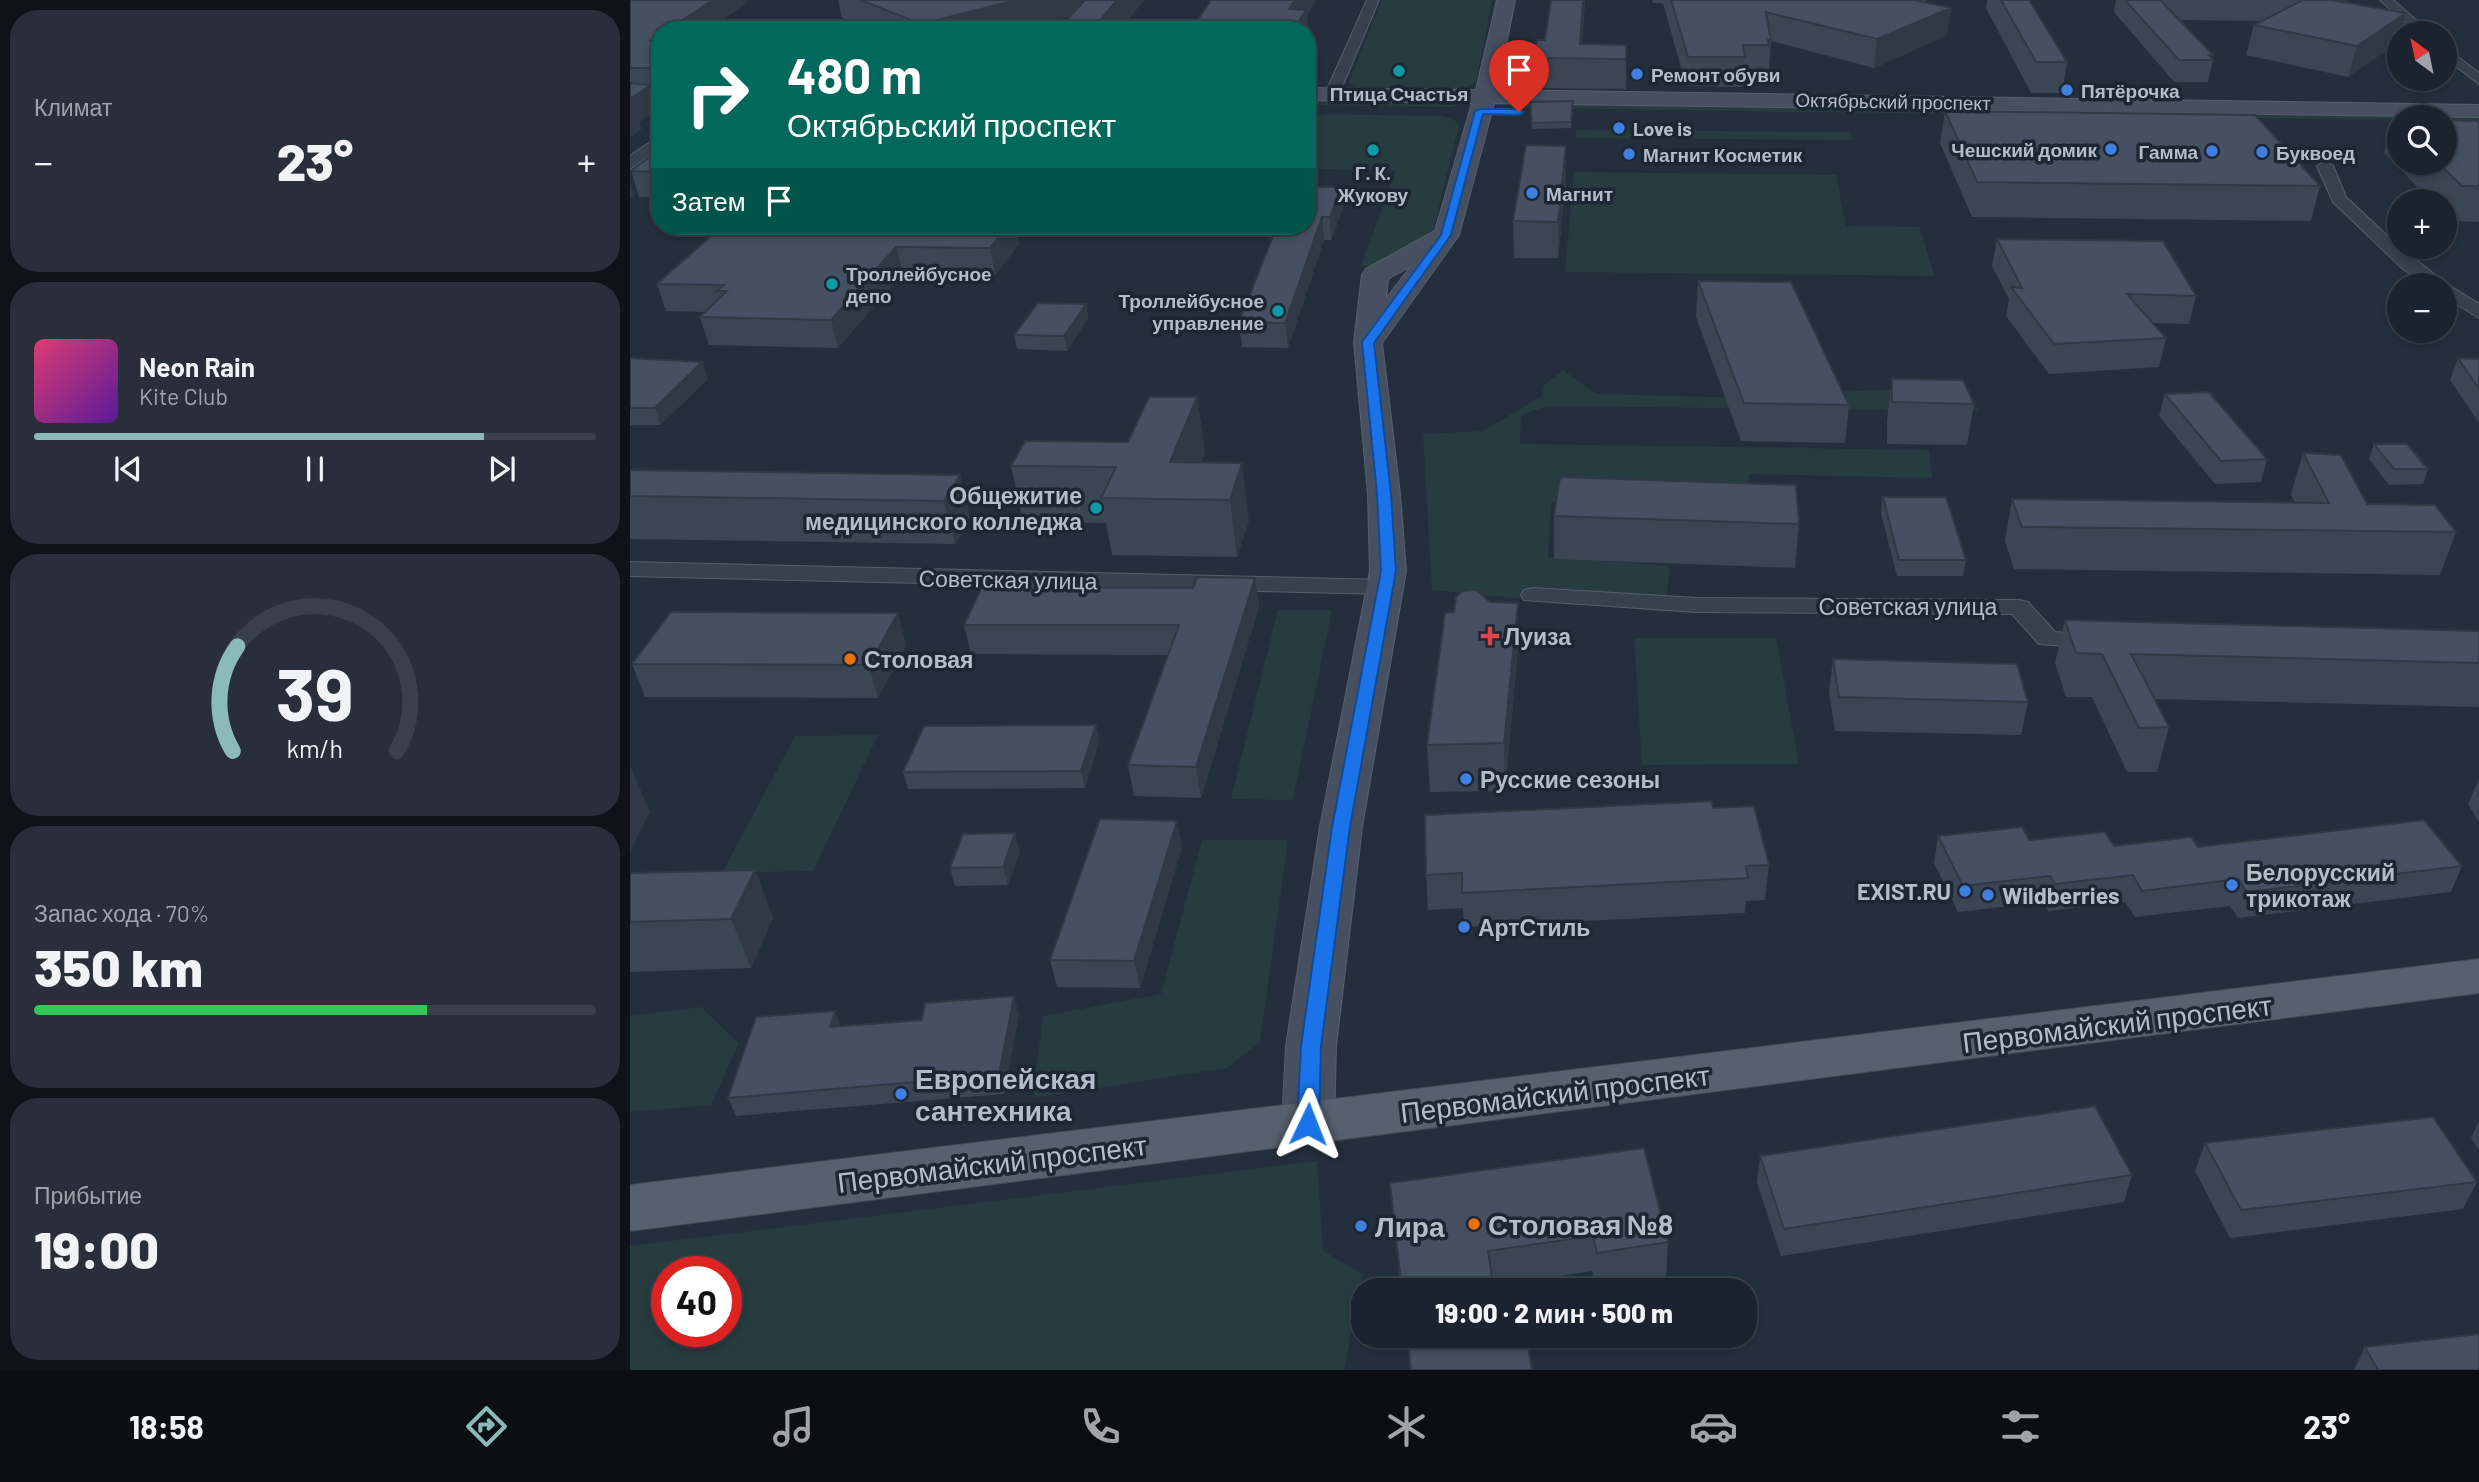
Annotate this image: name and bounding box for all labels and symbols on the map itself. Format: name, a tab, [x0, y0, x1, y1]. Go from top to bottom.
north arrow	[2387, 21, 2457, 91]
pin	[1489, 40, 1549, 112]
marker: Птица Счастья	[1391, 63, 1407, 79]
place label: Ремонт обуви	[1651, 63, 1781, 86]
marker: Ремонт обуви	[1629, 66, 1645, 82]
place label: Пятёрочка	[2081, 79, 2180, 102]
place label: Птица Счастья	[1330, 82, 1468, 105]
marker: Пятёрочка	[2059, 82, 2075, 98]
street label: Октябрьский проспект	[1795, 88, 1991, 114]
place label: Love is	[1633, 117, 1692, 140]
marker: Love is	[1611, 120, 1627, 136]
place label: Чешский домик	[1951, 138, 2097, 161]
place label: Гамма	[2138, 140, 2198, 163]
marker: Чешский домик	[2103, 141, 2119, 157]
place label: Буквоед	[2276, 141, 2355, 164]
marker: Г. К. Жукову	[1365, 142, 1381, 158]
place label: Магнит Косметик	[1643, 143, 1803, 166]
marker: Гамма	[2204, 143, 2220, 159]
marker: Буквоед	[2254, 144, 2270, 160]
marker: Магнит Косметик	[1621, 146, 1637, 162]
place label: Г. К. Жукову	[1337, 161, 1409, 206]
place label: Магнит	[1546, 182, 1613, 205]
marker: Магнит	[1524, 185, 1540, 201]
place label: Троллейбусное депо	[846, 262, 992, 307]
marker: Троллейбусное депо	[824, 276, 840, 292]
place label: Троллейбусное управление	[1118, 289, 1264, 334]
marker: Троллейбусное управление	[1270, 303, 1286, 319]
place label: Общежитие медицинского колледжа	[805, 481, 1082, 535]
marker: Общежитие медицинского колледжа	[1088, 500, 1104, 516]
street label: Советская улица	[918, 563, 1098, 595]
street label: Советская улица	[1819, 592, 1998, 620]
place label: Луиза	[1504, 622, 1571, 650]
marker: Луиза	[1482, 628, 1498, 644]
place label: Столовая	[864, 645, 973, 673]
marker: Столовая	[842, 651, 858, 667]
place label: Русские сезоны	[1480, 765, 1660, 793]
marker: Русские сезоны	[1458, 771, 1474, 787]
place label: Белорусский трикотаж	[2246, 858, 2395, 912]
place label: EXIST.RU	[1857, 877, 1951, 905]
marker: Белорусский трикотаж	[2224, 877, 2240, 893]
place label: Wildberries	[2002, 881, 2120, 909]
marker: EXIST.RU	[1957, 883, 1973, 899]
marker: Wildberries	[1980, 887, 1996, 903]
place label: АртСтиль	[1478, 913, 1590, 941]
marker: АртСтиль	[1456, 919, 1472, 935]
street label: Первомайский проспект	[1960, 987, 2274, 1059]
street label: Первомайский проспект	[1398, 1057, 1712, 1129]
place label: Европейская сантехника	[915, 1061, 1096, 1127]
marker: Европейская сантехника	[893, 1086, 909, 1102]
position arrow	[1271, 1087, 1345, 1161]
street label: Первомайский проспект	[835, 1127, 1149, 1199]
place label: Столовая №8	[1488, 1207, 1673, 1241]
place label: Лира	[1375, 1209, 1445, 1243]
marker: Столовая №8	[1466, 1216, 1482, 1232]
marker: Лира	[1353, 1218, 1369, 1234]
speed limit sign: 40	[651, 1256, 742, 1347]

